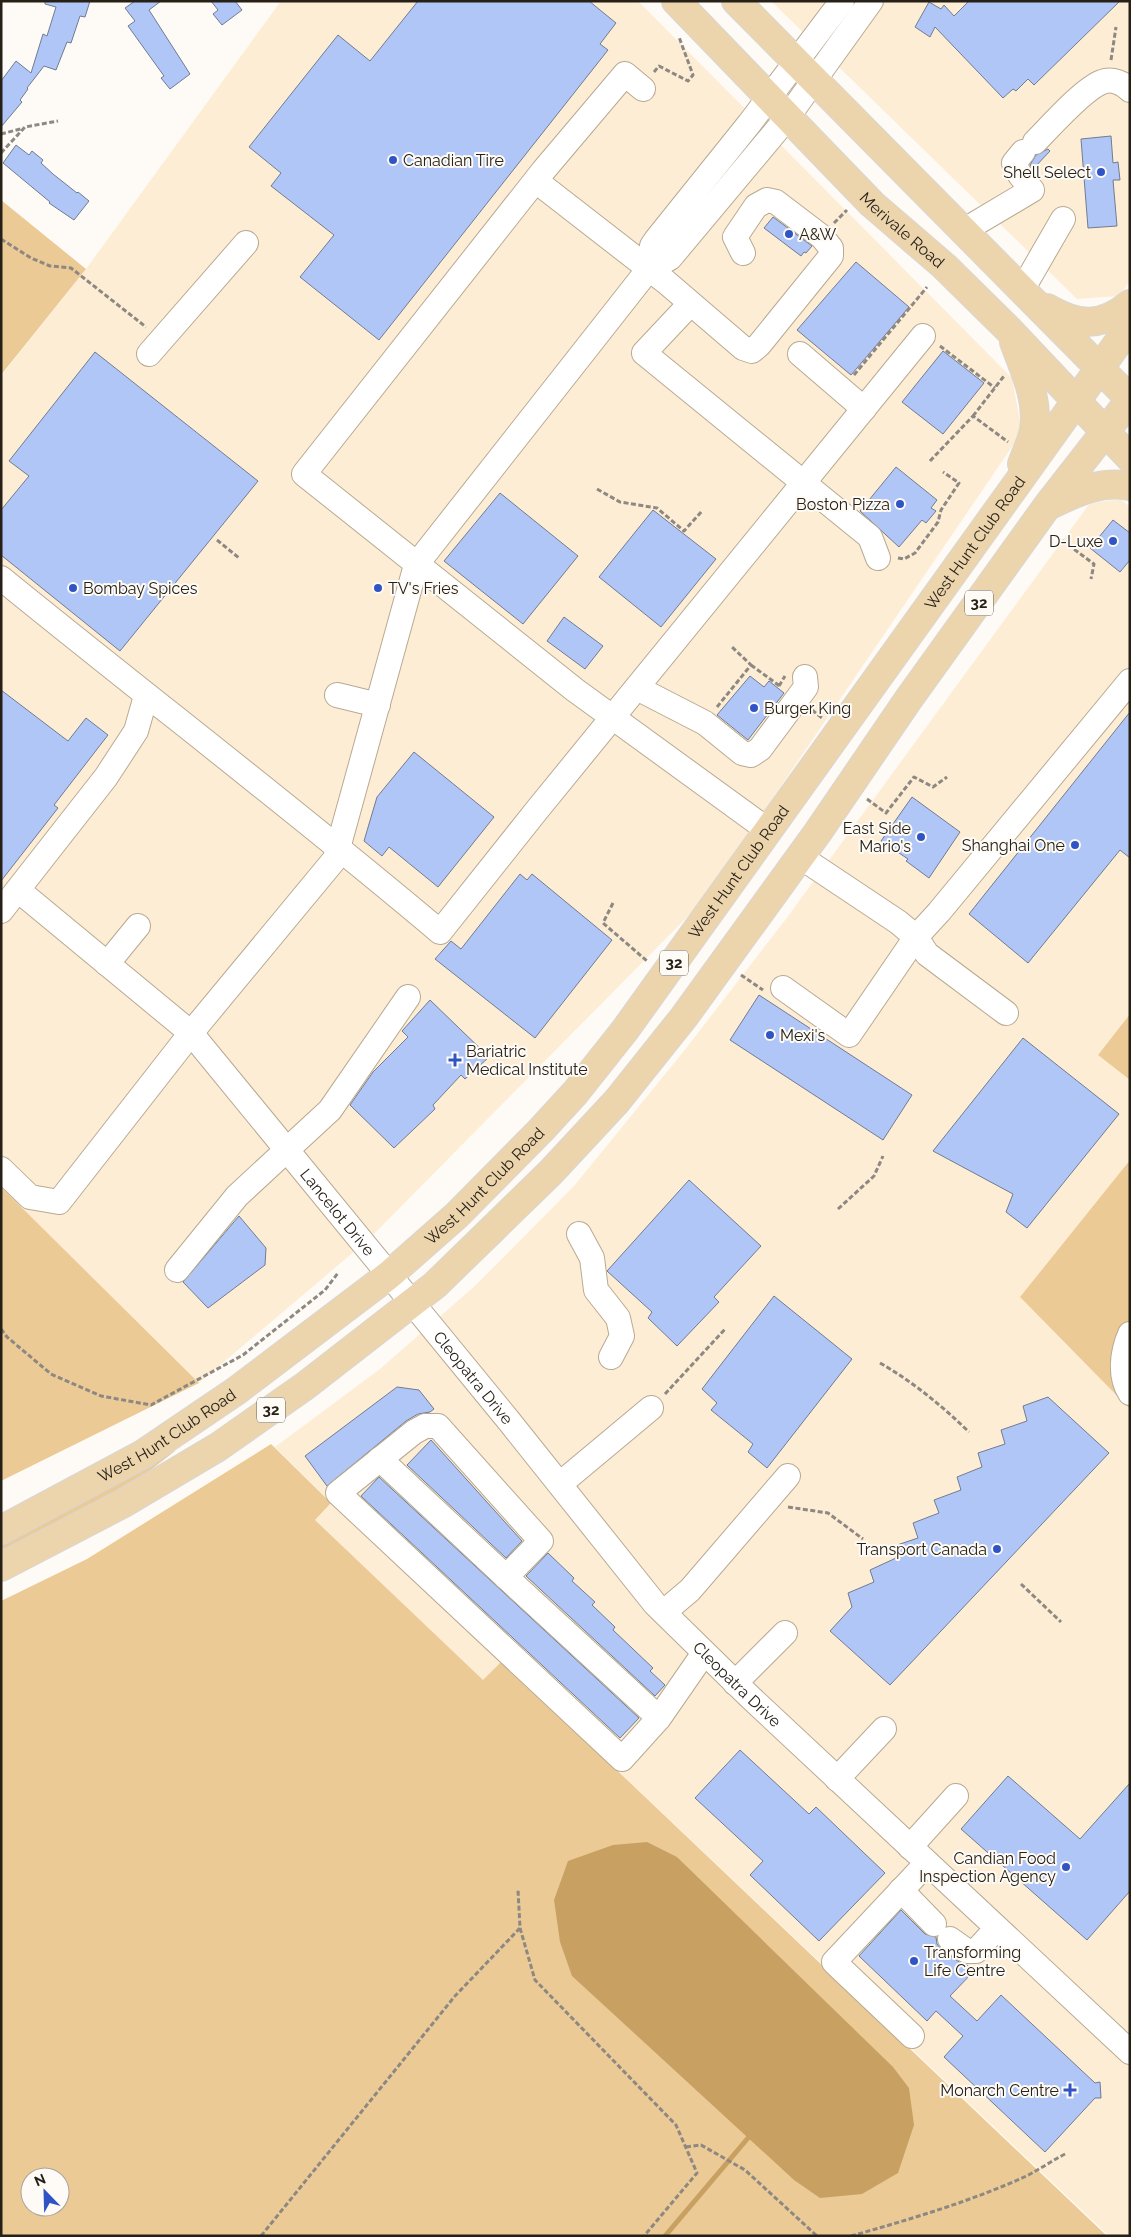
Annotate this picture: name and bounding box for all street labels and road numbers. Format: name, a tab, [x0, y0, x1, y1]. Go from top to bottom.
street label: Merivale Road	[856, 188, 948, 272]
street label: West Hunt Club Road	[920, 472, 1029, 613]
road number: 32	[965, 590, 993, 616]
street label: West Hunt Club Road	[684, 801, 793, 942]
road number: 32	[660, 950, 688, 976]
street label: West Hunt Club Road	[421, 1123, 548, 1248]
street label: Lancelot Drive	[297, 1165, 379, 1259]
street label: Cleopatra Drive	[430, 1327, 517, 1428]
street label: West Hunt Club Road	[95, 1385, 239, 1486]
road number: 32	[257, 1398, 285, 1422]
street label: Cleopatra Drive	[689, 1637, 785, 1731]

